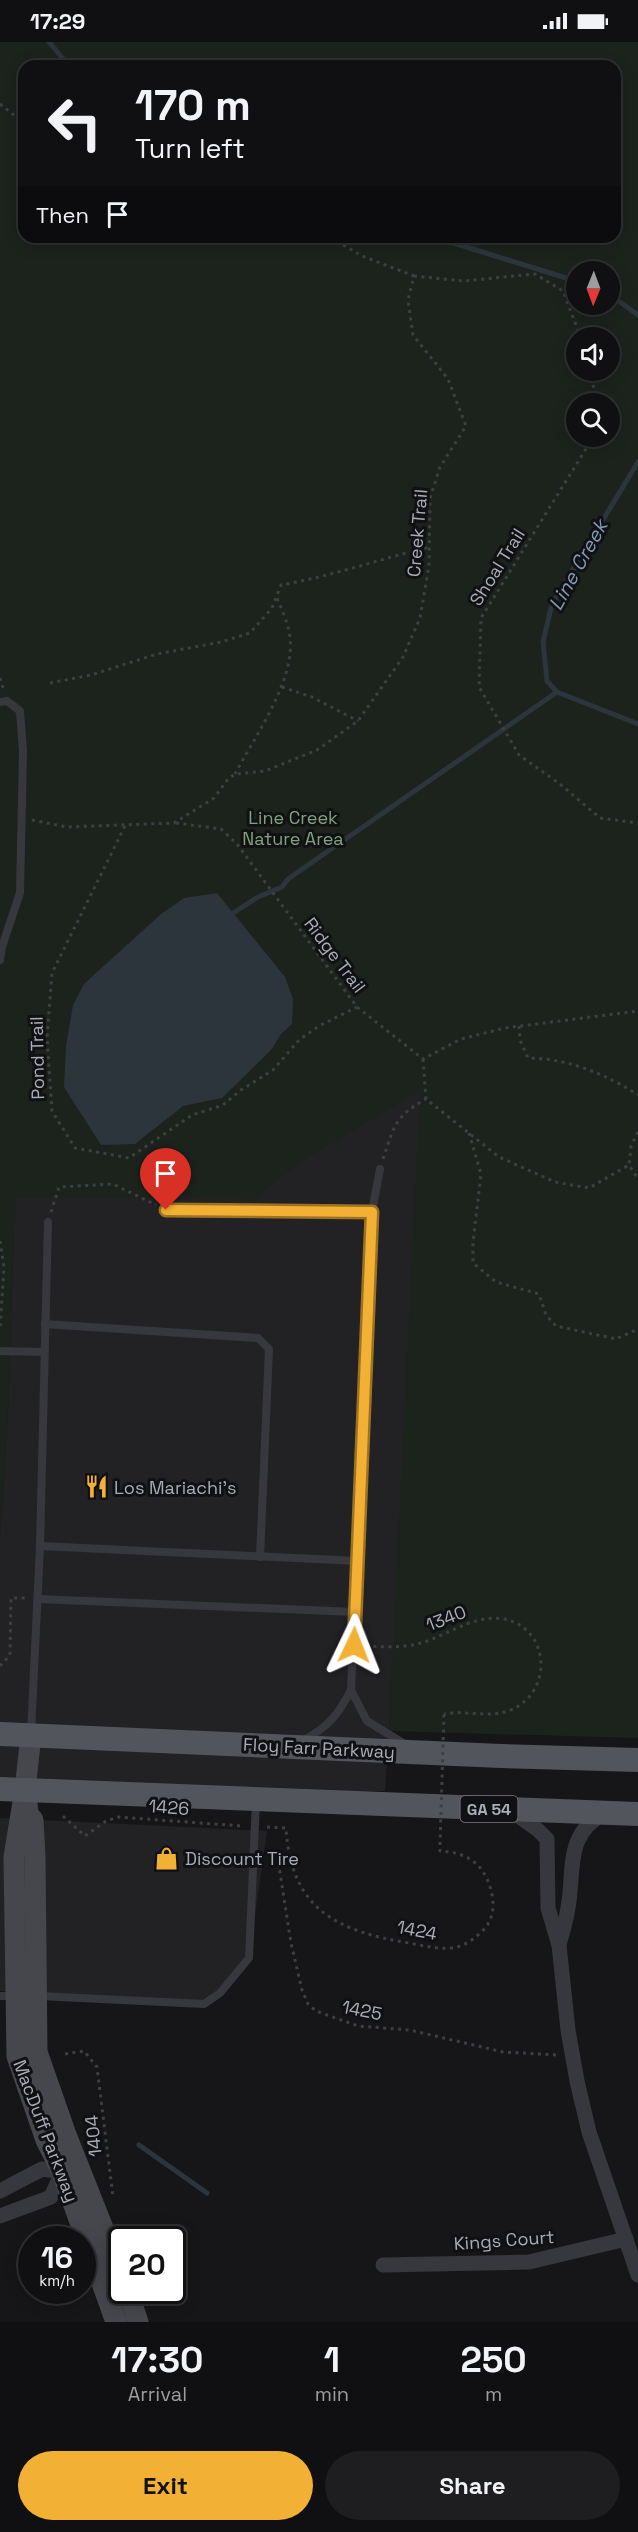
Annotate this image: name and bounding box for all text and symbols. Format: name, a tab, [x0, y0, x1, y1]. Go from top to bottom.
text: 17:29	[30, 7, 85, 35]
text: 170 m	[135, 79, 251, 132]
icon: left	[36, 84, 114, 162]
text: Turn left	[135, 131, 245, 166]
icon: arrive	[101, 198, 134, 231]
text: Then	[36, 201, 89, 229]
north arrow	[566, 261, 620, 315]
map controls	[566, 261, 620, 447]
button: sound	[566, 327, 620, 381]
button: search	[566, 393, 620, 447]
street label: Creek Trail	[402, 488, 432, 578]
water label: Line Creek	[543, 513, 615, 615]
street label: Shoal Trail	[464, 524, 530, 610]
park label: Line Creek Nature Area	[242, 806, 344, 850]
street label: Ridge Trail	[299, 913, 371, 997]
street label: Pond Trail	[25, 1016, 49, 1100]
pin	[140, 1148, 191, 1210]
icon: arrive	[149, 1157, 182, 1190]
restaurant icon: Los Mariachi's	[83, 1474, 109, 1500]
place label: Los Mariachi's	[114, 1476, 236, 1499]
street label: 1340	[423, 1600, 469, 1636]
position arrow	[322, 1613, 386, 1677]
street label: Floy Farr Parkway	[243, 1733, 395, 1763]
street label: 1426	[148, 1794, 190, 1820]
road number: GA 54	[460, 1796, 518, 1822]
shop icon: Discount Tire	[154, 1845, 180, 1871]
place label: Discount Tire	[185, 1847, 299, 1870]
street label: 1424	[395, 1915, 439, 1945]
street label: 1425	[340, 1995, 384, 2025]
street label: MacDuff Parkway	[8, 2057, 84, 2205]
street label: 1404	[79, 2114, 107, 2158]
street label: Kings Court	[453, 2225, 555, 2255]
speed limit sign: 20	[108, 2226, 186, 2304]
text: 16	[41, 2238, 73, 2277]
text: km/h	[39, 2271, 75, 2290]
text: 17:30	[111, 2337, 203, 2383]
text: 1	[324, 2337, 340, 2383]
text: 250	[460, 2337, 527, 2383]
text: Arrival	[128, 2381, 187, 2407]
text: min	[315, 2381, 349, 2407]
text: m	[485, 2381, 502, 2407]
button: Exit	[18, 2451, 313, 2520]
button: Share	[325, 2451, 620, 2520]

